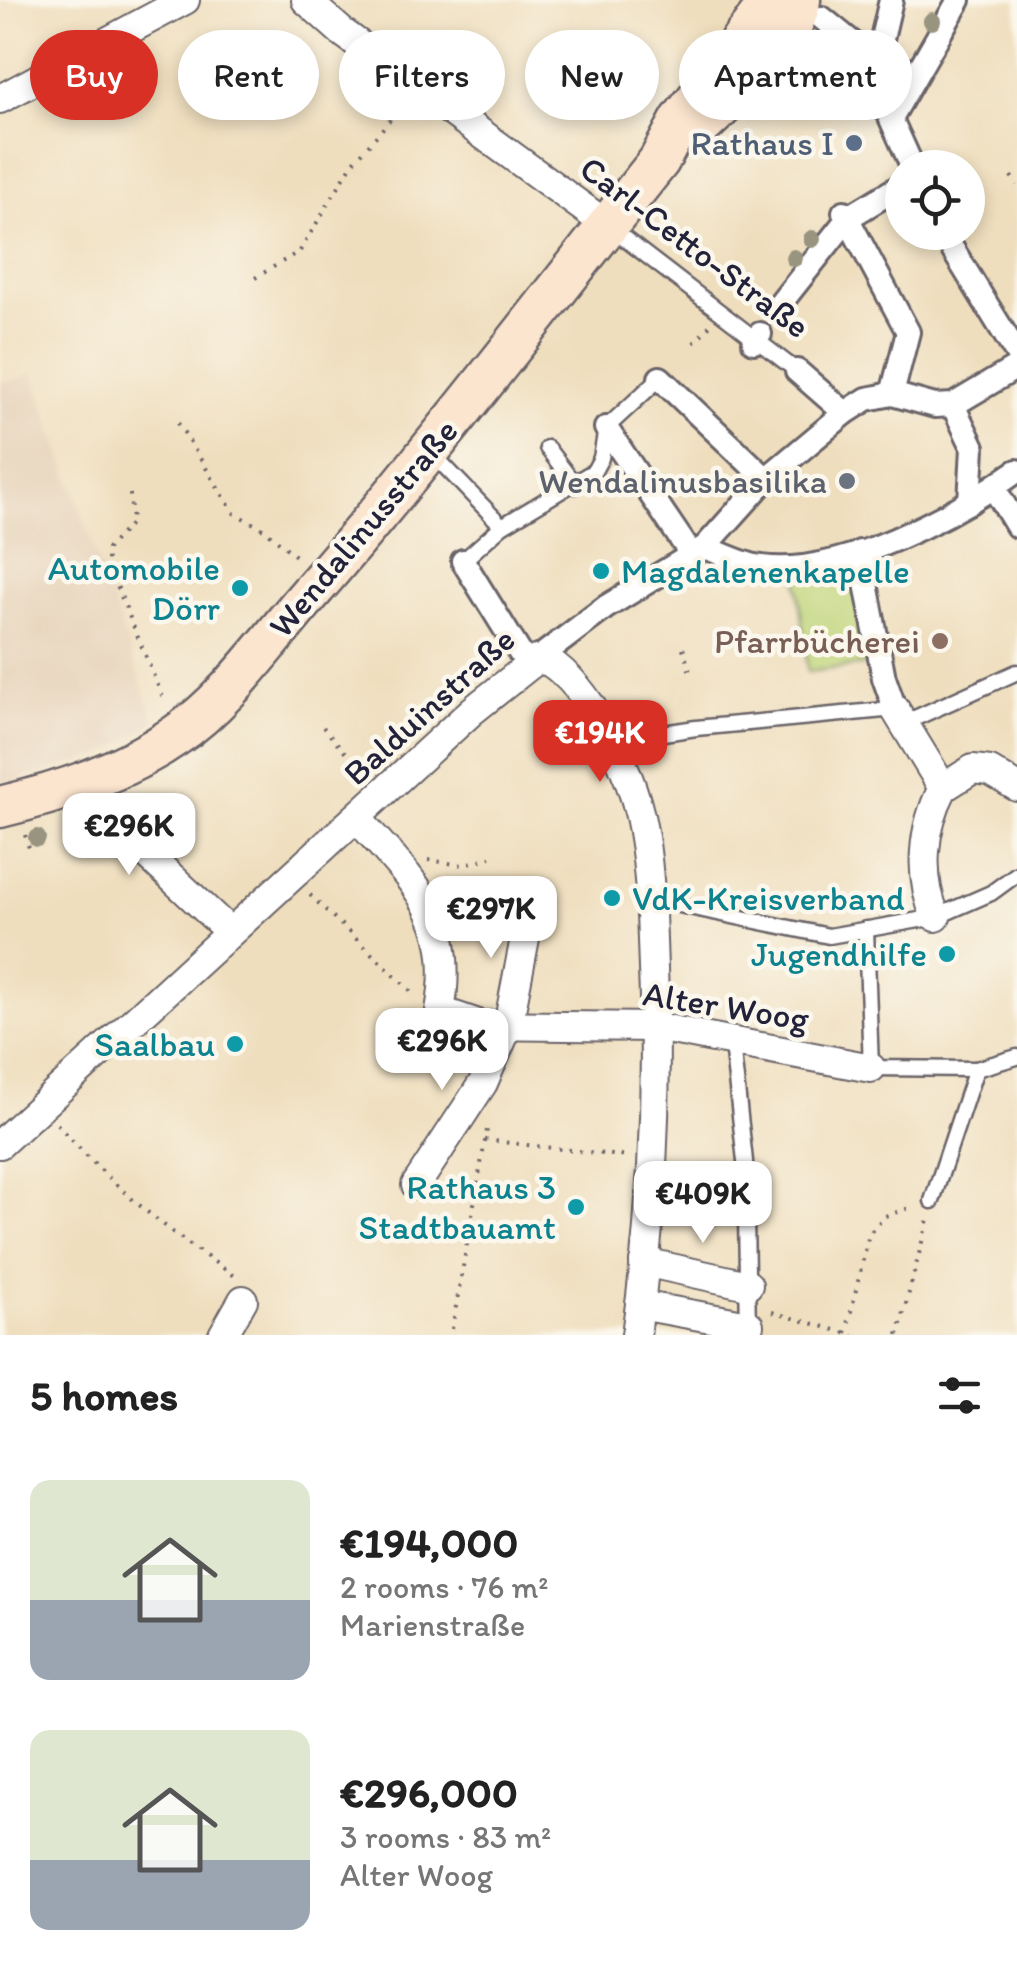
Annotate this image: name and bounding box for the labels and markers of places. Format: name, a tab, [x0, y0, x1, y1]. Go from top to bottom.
place label: Rathaus I	[690, 122, 834, 164]
marker: Rathaus I	[843, 132, 865, 154]
place label: Wendalinusbasilika	[538, 460, 827, 502]
marker: Wendalinusbasilika	[836, 470, 858, 492]
place label: Automobile Dörr	[48, 547, 220, 629]
place label: Magdalenenkapelle	[621, 550, 910, 592]
marker: Magdalenenkapelle	[590, 560, 612, 582]
marker: Automobile Dörr	[229, 577, 251, 599]
place label: Pfarrbücherei	[714, 620, 920, 662]
marker: Pfarrbücherei	[929, 630, 951, 652]
pin: €194K	[530, 700, 670, 785]
pin: €296K	[59, 793, 199, 878]
pin: €297K	[421, 876, 561, 961]
place label: VdK-Kreisverband	[632, 877, 905, 919]
marker: VdK-Kreisverband	[601, 887, 623, 909]
place label: Jugendhilfe	[751, 933, 927, 975]
marker: Jugendhilfe	[936, 943, 958, 965]
pin: €296K	[372, 1008, 512, 1093]
place label: Saalbau	[94, 1023, 215, 1065]
marker: Saalbau	[224, 1033, 246, 1055]
pin: €409K	[633, 1161, 773, 1246]
place label: Rathaus 3 Stadtbauamt	[359, 1166, 556, 1248]
marker: Rathaus 3 Stadtbauamt	[565, 1196, 587, 1218]

